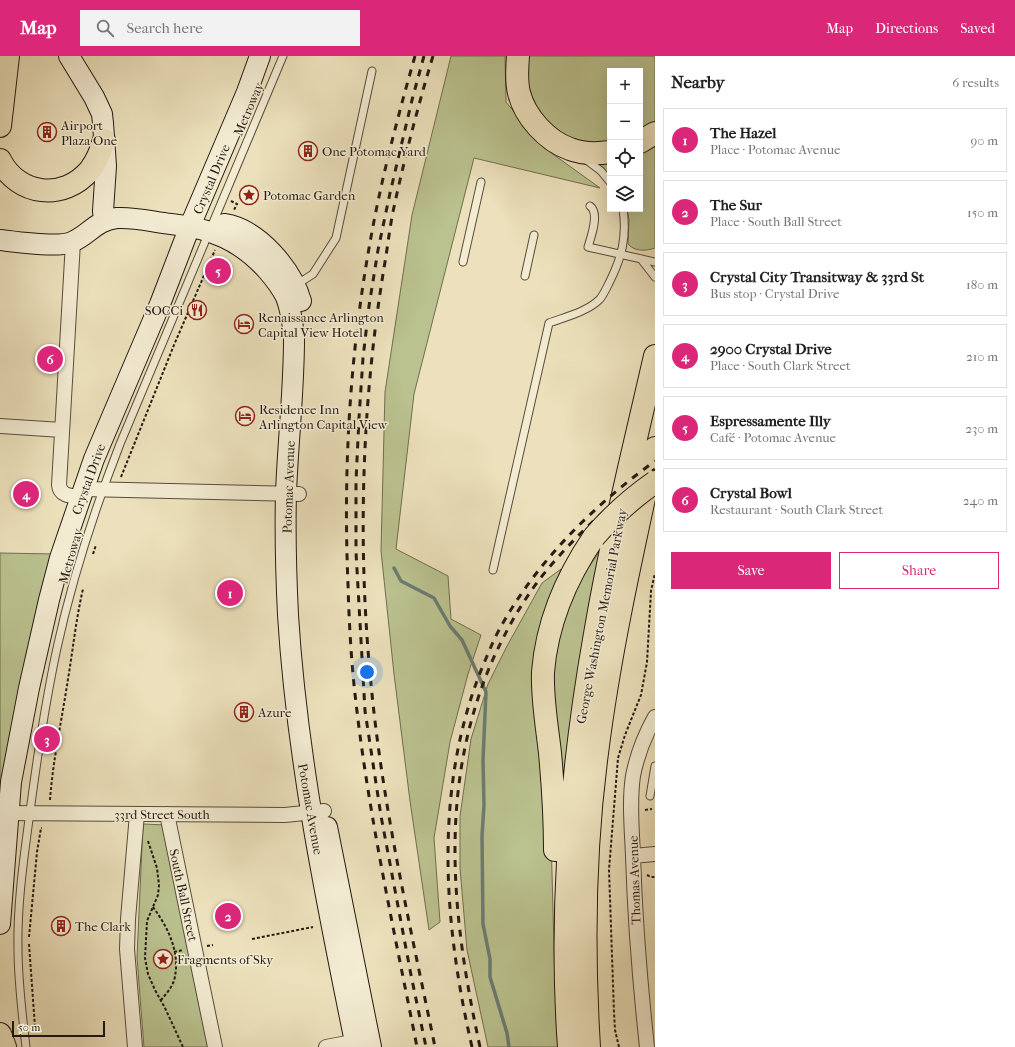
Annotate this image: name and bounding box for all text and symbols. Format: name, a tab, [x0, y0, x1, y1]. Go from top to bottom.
search box	[80, 10, 360, 46]
text: Map	[20, 17, 56, 39]
icon: search	[94, 17, 116, 39]
text: Search here	[126, 19, 203, 37]
text: Map	[826, 20, 853, 37]
text: Directions	[875, 20, 938, 37]
text: Saved	[960, 20, 995, 37]
map controls	[607, 68, 643, 212]
button: +	[607, 68, 643, 104]
text: Nearby	[671, 72, 725, 92]
text: 6 results	[952, 75, 999, 90]
street label: Metroway	[230, 79, 267, 138]
button: −	[607, 104, 643, 140]
place label: Airport Plaza One	[60, 118, 118, 148]
building icon: Airport Plaza One	[36, 121, 58, 143]
text: The Hazel	[710, 124, 776, 142]
text: 1	[683, 133, 687, 148]
text: 90 m	[970, 133, 998, 148]
building icon: One Potomac Yard	[297, 140, 319, 162]
button: locate	[607, 140, 643, 176]
street label: Crystal Drive	[190, 141, 233, 217]
text: Place · Potomac Avenue	[710, 142, 840, 157]
place label: One Potomac Yard	[322, 144, 427, 159]
button: layers	[607, 176, 643, 212]
place icon: Potomac Garden	[238, 184, 260, 206]
place label: Potomac Garden	[263, 188, 356, 203]
text: The Sur	[710, 196, 762, 214]
text: 2	[682, 205, 688, 220]
text: 150 m	[967, 205, 998, 220]
text: Place · South Ball Street	[710, 214, 842, 229]
pin: 5	[205, 256, 231, 286]
text: Crystal City Transitway & 33rd St	[710, 268, 924, 286]
text: 3	[682, 277, 688, 292]
text: 180 m	[966, 277, 998, 292]
text: Bus stop · Crystal Drive	[710, 286, 839, 301]
restaurant icon: SOCCi	[186, 299, 208, 321]
place label: SOCCi	[145, 303, 183, 318]
place label: Renaissance Arlington Capital View Hotel	[258, 310, 384, 340]
hotel icon: Renaissance Arlington Capital View Hotel	[233, 313, 255, 335]
text: 2900 Crystal Drive	[710, 340, 832, 358]
pin: 6	[37, 344, 63, 374]
text: 4	[681, 349, 689, 364]
text: 210 m	[966, 349, 998, 364]
text: Place · South Clark Street	[710, 358, 851, 373]
place label: Residence Inn Arlington Capital View	[258, 402, 388, 432]
hotel icon: Residence Inn Arlington Capital View	[234, 405, 256, 427]
text: Espressamente Illy	[710, 412, 831, 430]
text: 5	[682, 421, 688, 436]
text: 230 m	[965, 421, 998, 436]
text: Café · Potomac Avenue	[710, 430, 836, 445]
street label: Potomac Avenue	[279, 440, 298, 534]
street label: Crystal Drive	[69, 441, 108, 517]
pin: 4	[13, 479, 39, 509]
text: Crystal Bowl	[710, 484, 792, 502]
text: 6	[681, 493, 689, 508]
text: 240 m	[963, 493, 998, 508]
text: Restaurant · South Clark Street	[710, 502, 883, 517]
street label: George Washington Memorial Parkway	[573, 506, 630, 725]
street label: Metroway	[55, 526, 86, 586]
button: Save	[671, 552, 831, 589]
button: Share	[839, 552, 999, 589]
pin: 1	[217, 578, 243, 608]
your location	[357, 662, 377, 682]
building icon: Azure	[233, 701, 255, 723]
place label: Azure	[257, 705, 292, 720]
pin: 3	[34, 724, 60, 754]
street label: Potomac Avenue	[295, 762, 326, 857]
street label: 33rd Street South	[114, 807, 210, 822]
street label: Thomas Avenue	[625, 835, 644, 925]
street label: South Ball Street	[166, 848, 201, 943]
pin: 2	[215, 901, 241, 931]
building icon: The Clark	[50, 915, 72, 937]
place label: The Clark	[75, 919, 131, 934]
place icon: Fragments of Sky	[152, 948, 174, 970]
place label: Fragments of Sky	[177, 952, 274, 967]
scale bar	[12, 1019, 105, 1038]
text: 50 m	[18, 1021, 40, 1034]

